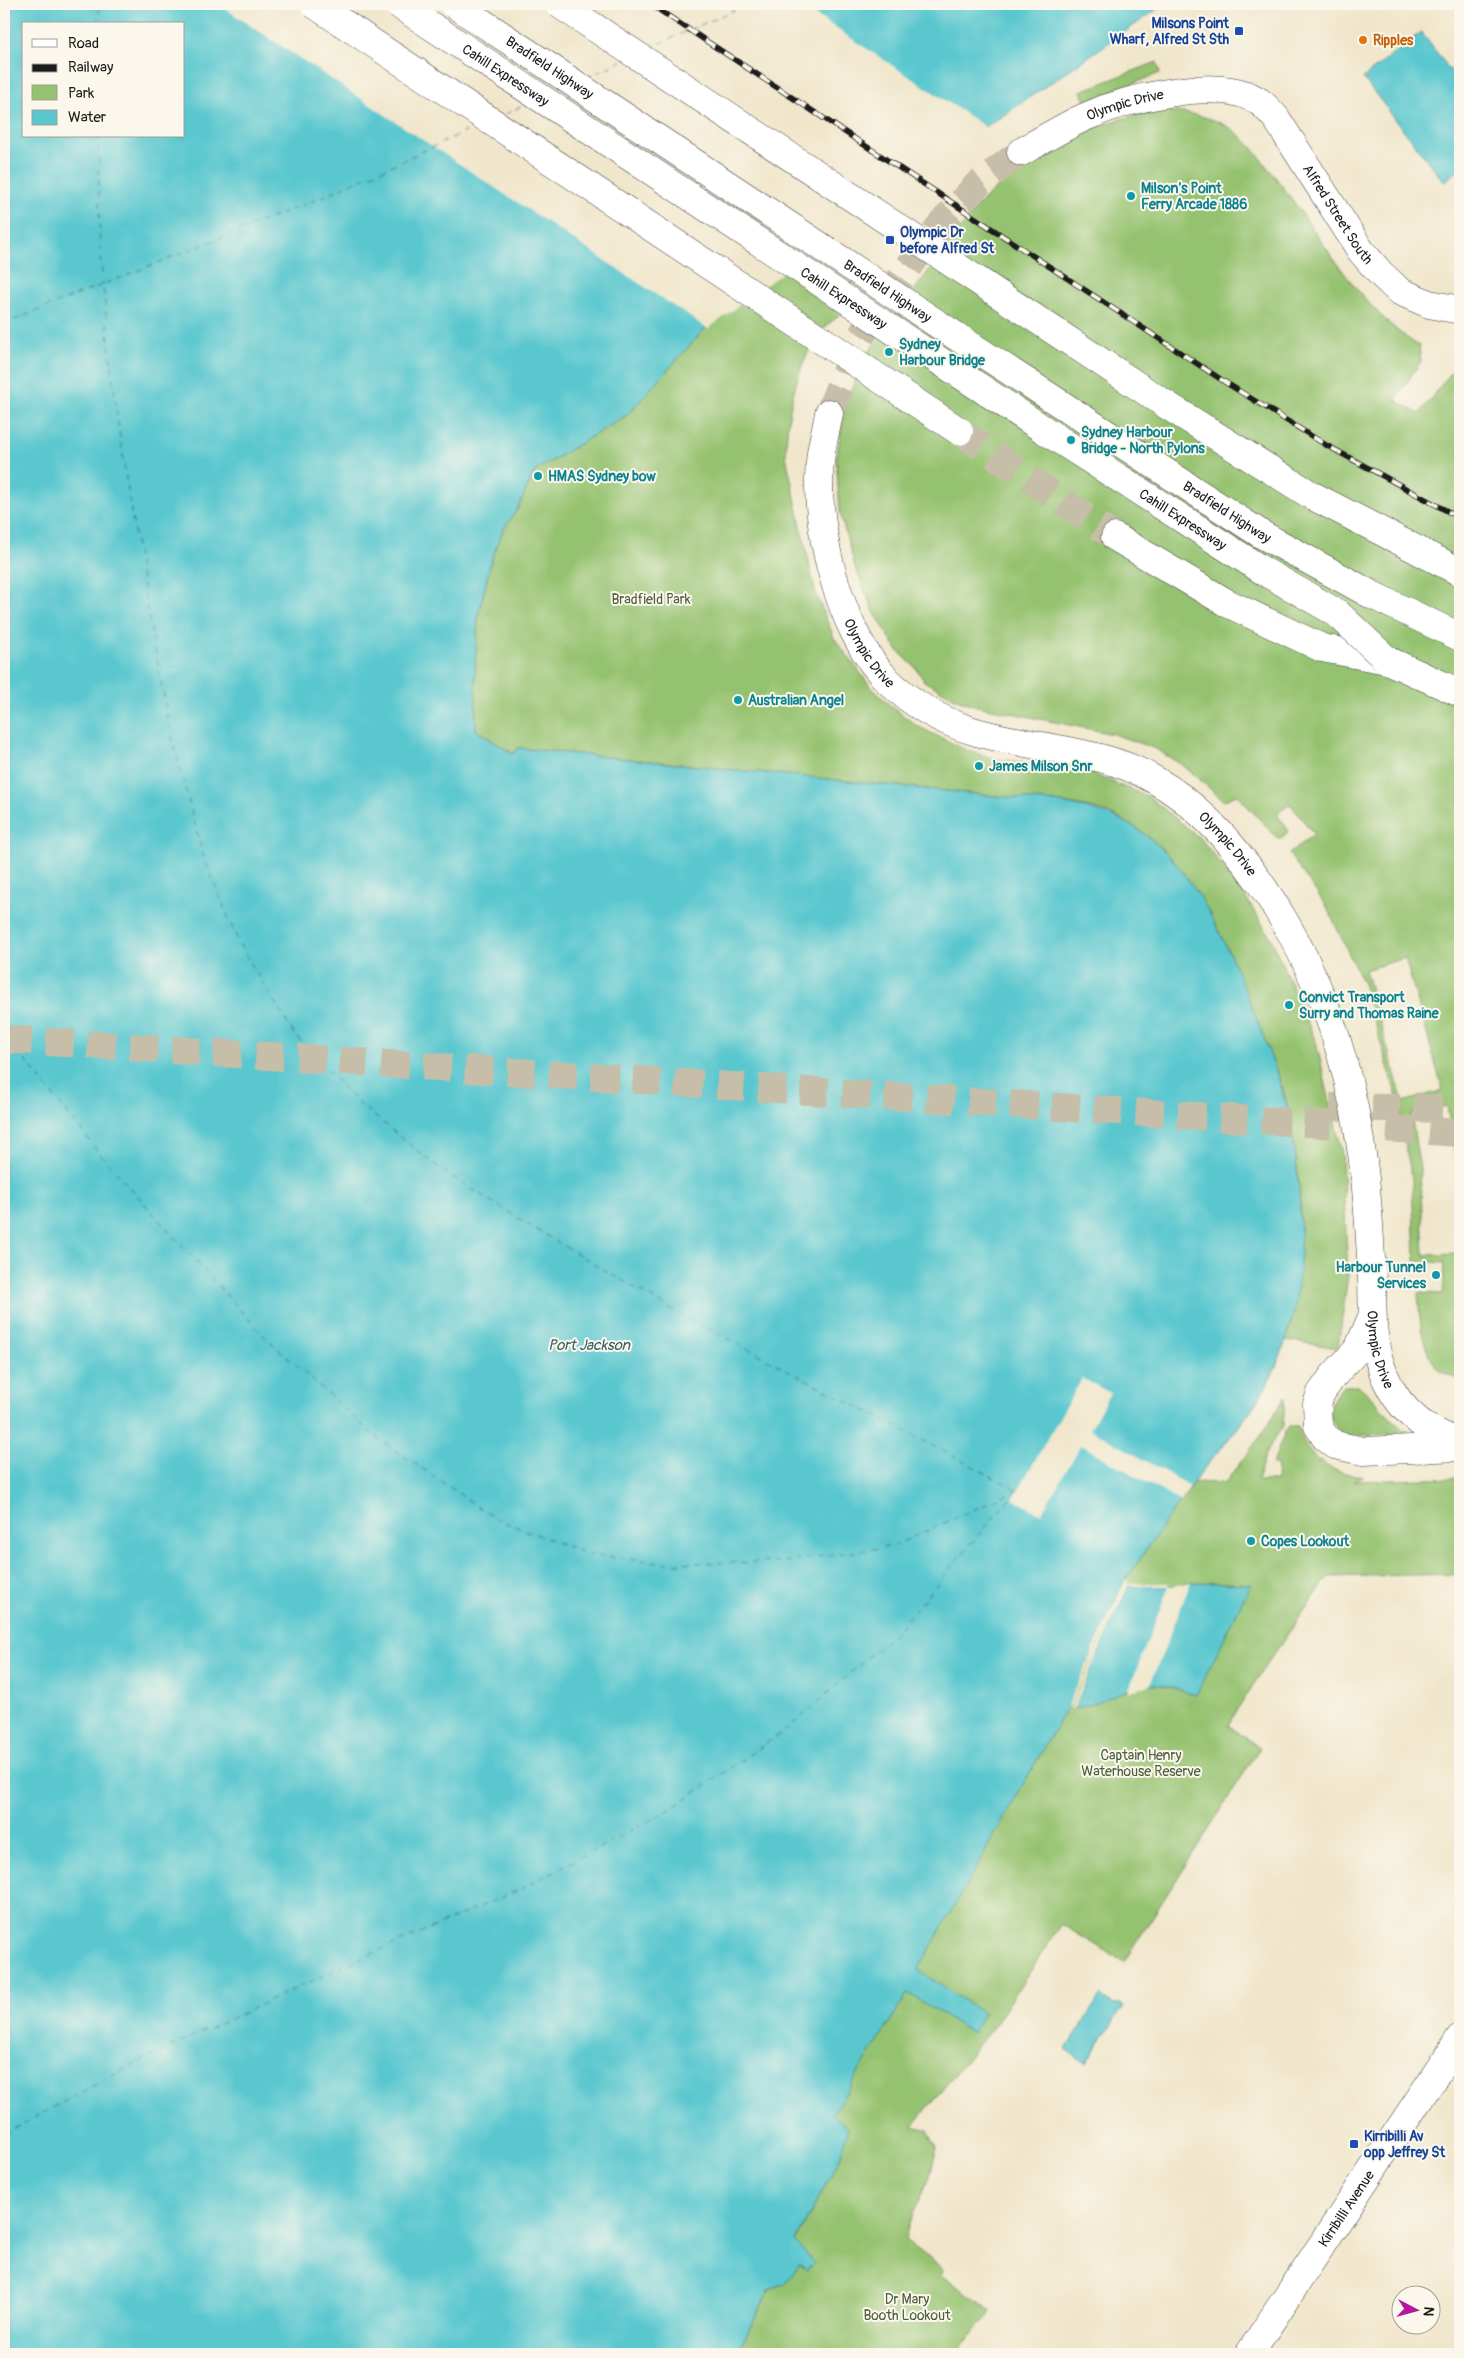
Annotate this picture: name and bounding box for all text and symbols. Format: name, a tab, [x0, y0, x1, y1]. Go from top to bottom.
place label: Milsons Point Wharf, Alfred St Sth	[1110, 15, 1229, 48]
legend	[22, 22, 185, 138]
marker: Milsons Point Wharf, Alfred St Sth	[1233, 25, 1245, 37]
place label: Ripples	[1373, 32, 1414, 49]
street label: Bradfield Highway	[503, 33, 597, 103]
text: Road	[68, 34, 99, 53]
marker: Ripples	[1357, 34, 1369, 46]
street label: Cahill Expressway	[459, 41, 552, 110]
text: Railway	[68, 58, 114, 77]
text: Park	[68, 84, 95, 103]
street label: Olympic Drive	[1084, 86, 1165, 124]
text: Water	[68, 108, 107, 127]
street label: Alfred Street South	[1299, 161, 1376, 268]
place label: Milson's Point Ferry Arcade 1886	[1141, 180, 1247, 213]
marker: Milson's Point Ferry Arcade 1886	[1125, 190, 1137, 202]
place label: Olympic Dr before Alfred St	[900, 224, 995, 257]
marker: Olympic Dr before Alfred St	[884, 234, 896, 246]
street label: Bradfield Highway	[840, 256, 935, 326]
street label: Cahill Expressway	[797, 264, 890, 333]
place label: Sydney Harbour Bridge	[899, 336, 986, 369]
marker: Sydney Harbour Bridge	[883, 346, 895, 358]
place label: Sydney Harbour Bridge - North Pylons	[1081, 424, 1205, 457]
marker: Sydney Harbour Bridge - North Pylons	[1065, 434, 1077, 446]
place label: HMAS Sydney bow	[548, 468, 656, 485]
marker: HMAS Sydney bow	[532, 470, 544, 482]
street label: Bradfield Highway	[1179, 478, 1274, 547]
street label: Cahill Expressway	[1136, 485, 1230, 554]
park label: Bradfield Park	[611, 591, 691, 608]
street label: Olympic Drive	[840, 616, 898, 692]
place label: Australian Angel	[748, 692, 844, 709]
marker: Australian Angel	[732, 694, 744, 706]
place label: James Milson Snr	[989, 758, 1093, 775]
marker: James Milson Snr	[973, 760, 985, 772]
street label: Olympic Drive	[1195, 808, 1260, 880]
place label: Convict Transport Surry and Thomas Raine	[1299, 989, 1440, 1022]
marker: Convict Transport Surry and Thomas Raine	[1283, 999, 1295, 1011]
place label: Harbour Tunnel Services	[1336, 1259, 1427, 1292]
marker: Harbour Tunnel Services	[1430, 1269, 1442, 1281]
street label: Olympic Drive	[1364, 1310, 1397, 1392]
water label: Port Jackson	[548, 1336, 632, 1355]
place label: Copes Lookout	[1261, 1533, 1349, 1550]
marker: Copes Lookout	[1245, 1535, 1257, 1547]
park label: Captain Henry Waterhouse Reserve	[1081, 1747, 1201, 1780]
place label: Kirribilli Av opp Jeffrey St	[1363, 2128, 1445, 2161]
marker: Kirribilli Av opp Jeffrey St	[1348, 2138, 1360, 2150]
street label: Kirribilli Avenue	[1315, 2167, 1378, 2250]
north arrow	[1392, 2286, 1442, 2336]
park label: Dr Mary Booth Lookout	[863, 2291, 951, 2324]
text: N	[1419, 2306, 1437, 2317]

